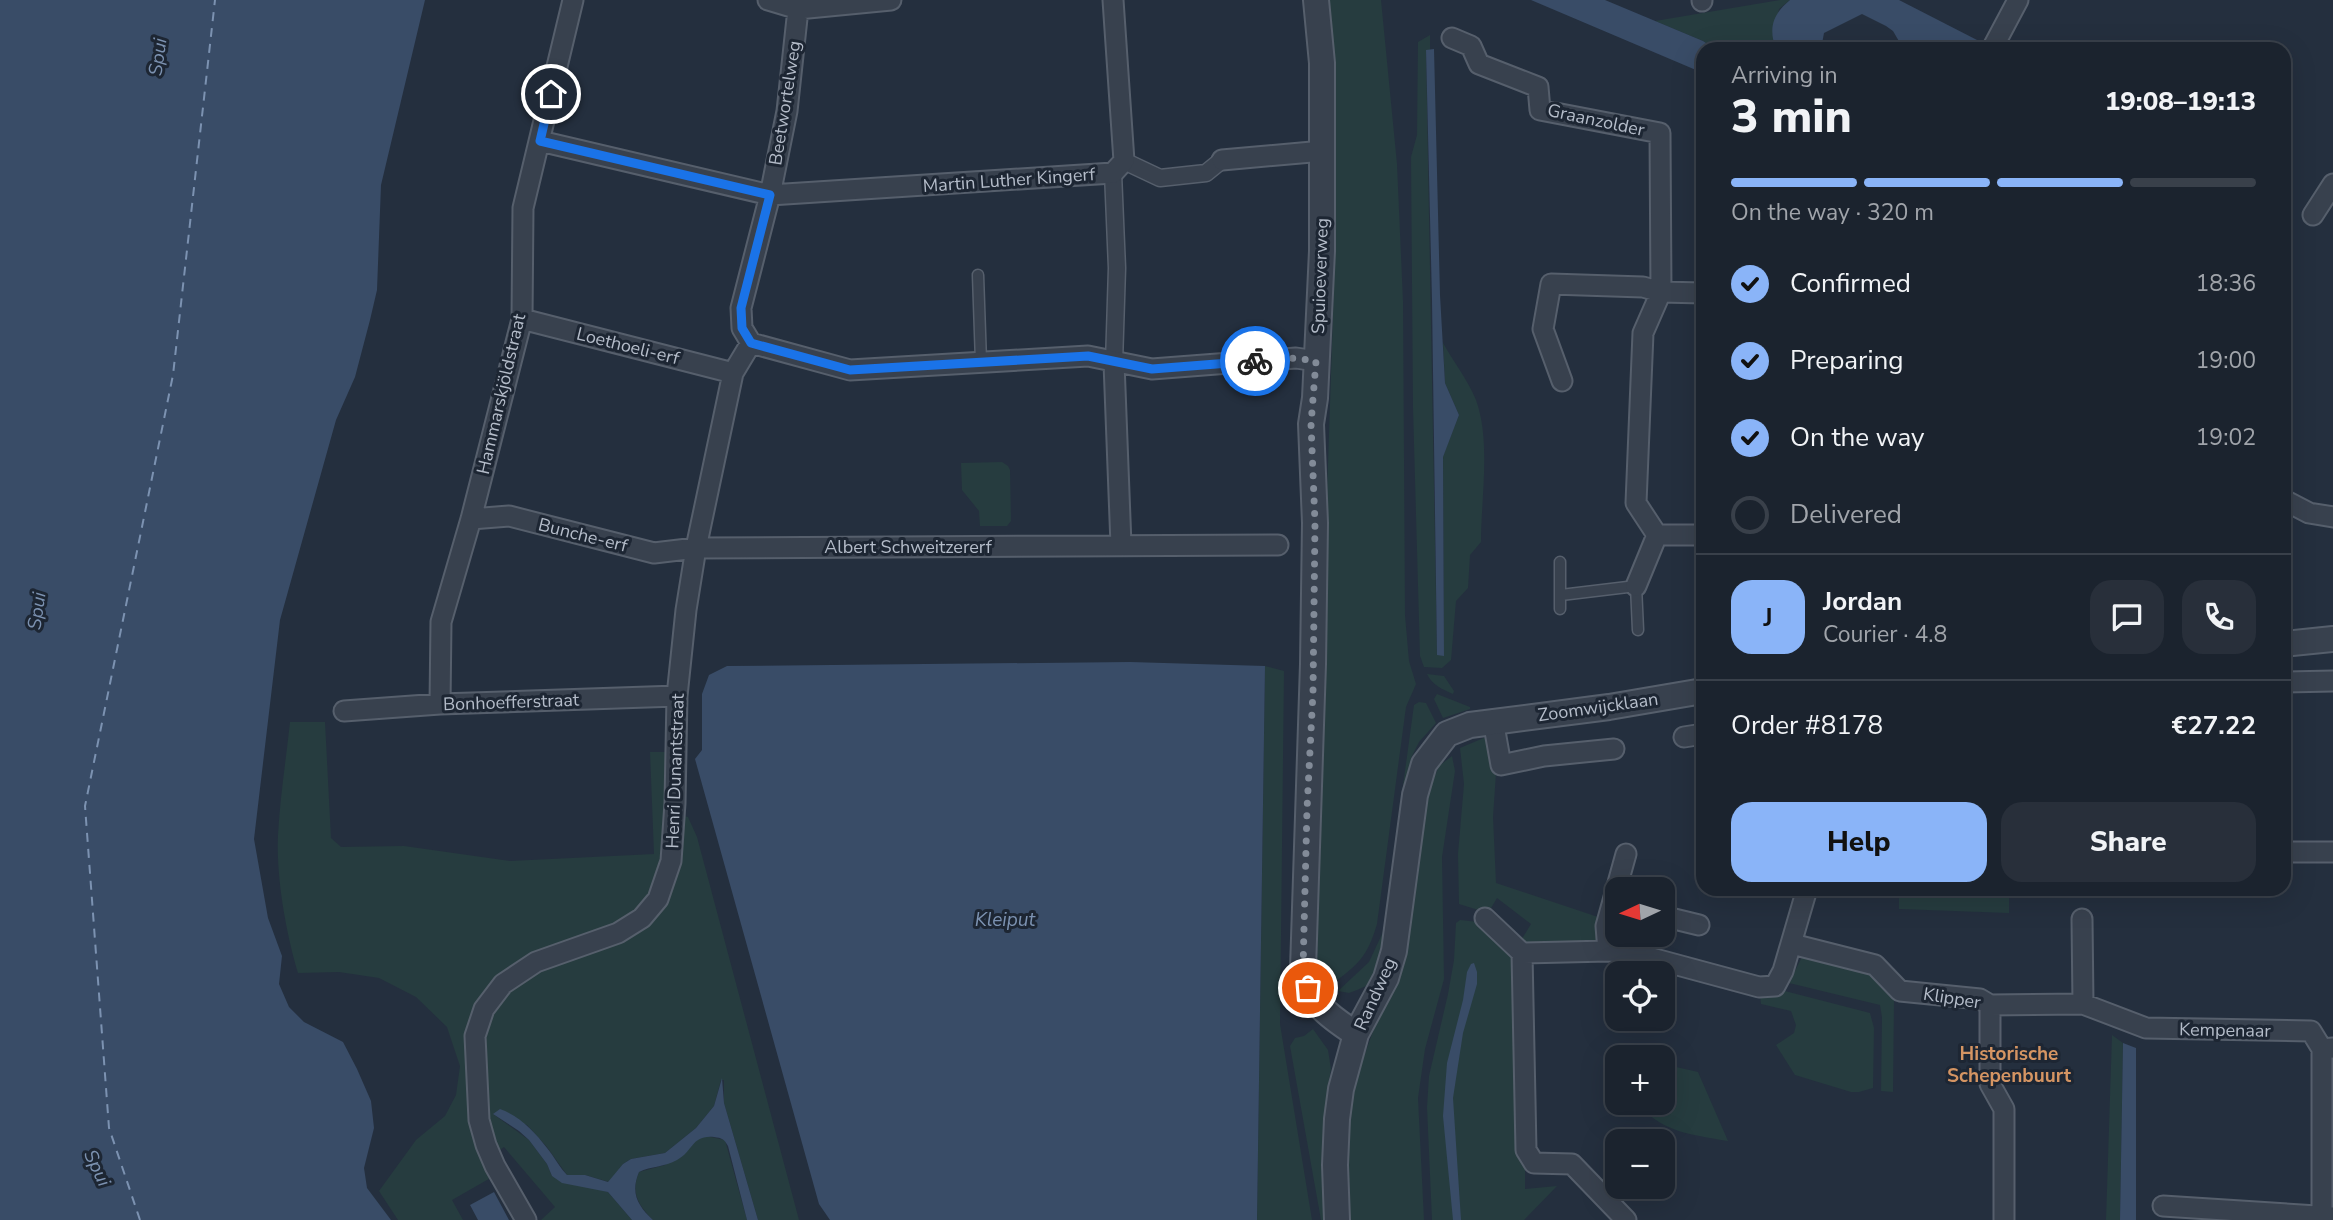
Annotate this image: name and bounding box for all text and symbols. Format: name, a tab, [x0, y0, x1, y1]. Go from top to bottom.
water label: Spui	[142, 36, 174, 78]
street label: Beetwortelweg	[763, 39, 807, 167]
text: Arriving in	[1731, 60, 1838, 91]
pin	[521, 64, 581, 124]
icon: home	[532, 75, 570, 113]
text: 19:08–19:13	[2105, 84, 2256, 119]
text: 3 min	[1731, 85, 1852, 148]
street label: Graanzolder	[1545, 98, 1647, 142]
street label: Martin Luther Kingerf	[922, 162, 1097, 198]
text: On the way · 320 m	[1731, 197, 1934, 228]
street label: Spuioeverweg	[1306, 218, 1334, 334]
icon: check	[1731, 265, 1769, 303]
text: Confirmed	[1790, 266, 1911, 301]
text: 18:36	[2196, 268, 2256, 299]
street label: Hammarskjöldstraat	[471, 311, 531, 477]
street label: Loethoeli-erf	[574, 322, 683, 371]
courier	[1220, 326, 1290, 396]
icon: bike	[1236, 342, 1274, 380]
icon: check	[1731, 342, 1769, 380]
text: Preparing	[1790, 343, 1903, 378]
text: 19:00	[2196, 345, 2256, 376]
icon: check	[1731, 419, 1769, 457]
text: On the way	[1790, 420, 1924, 455]
text: 19:02	[2196, 422, 2256, 453]
text: Delivered	[1790, 497, 1902, 532]
street label: Bunche-erf	[536, 512, 631, 558]
street label: Albert Schweitzererf	[824, 535, 993, 559]
button: chat	[2090, 580, 2164, 654]
button: phone	[2182, 580, 2256, 654]
text: Jordan	[1823, 584, 1902, 619]
water label: Spui	[21, 590, 53, 632]
text: J	[1763, 600, 1773, 635]
text: Courier · 4.8	[1823, 619, 1947, 650]
street label: Zoomwijcklaan	[1536, 687, 1660, 727]
street label: Bonhoefferstraat	[443, 688, 580, 716]
street label: Henri Dunantstraat	[660, 692, 690, 849]
text: Order #8178	[1731, 708, 1883, 743]
text: €27.22	[2172, 708, 2256, 743]
button: Help	[1731, 802, 1987, 882]
button: Share	[2001, 802, 2256, 882]
north arrow	[1605, 877, 1675, 947]
map controls	[1605, 877, 1675, 1199]
water label: Kleiput	[975, 907, 1036, 933]
street label: Randweg	[1348, 954, 1402, 1034]
pin	[1278, 958, 1338, 1018]
button: locate	[1605, 961, 1675, 1031]
icon: bag	[1289, 969, 1327, 1007]
street label: Klipper	[1922, 982, 1983, 1014]
street label: Kempenaar	[2179, 1017, 2272, 1043]
district label: Historische Schepenbuurt	[1947, 1041, 2072, 1089]
button: +	[1605, 1045, 1675, 1115]
button: −	[1605, 1129, 1675, 1199]
water label: Spui	[77, 1145, 117, 1191]

